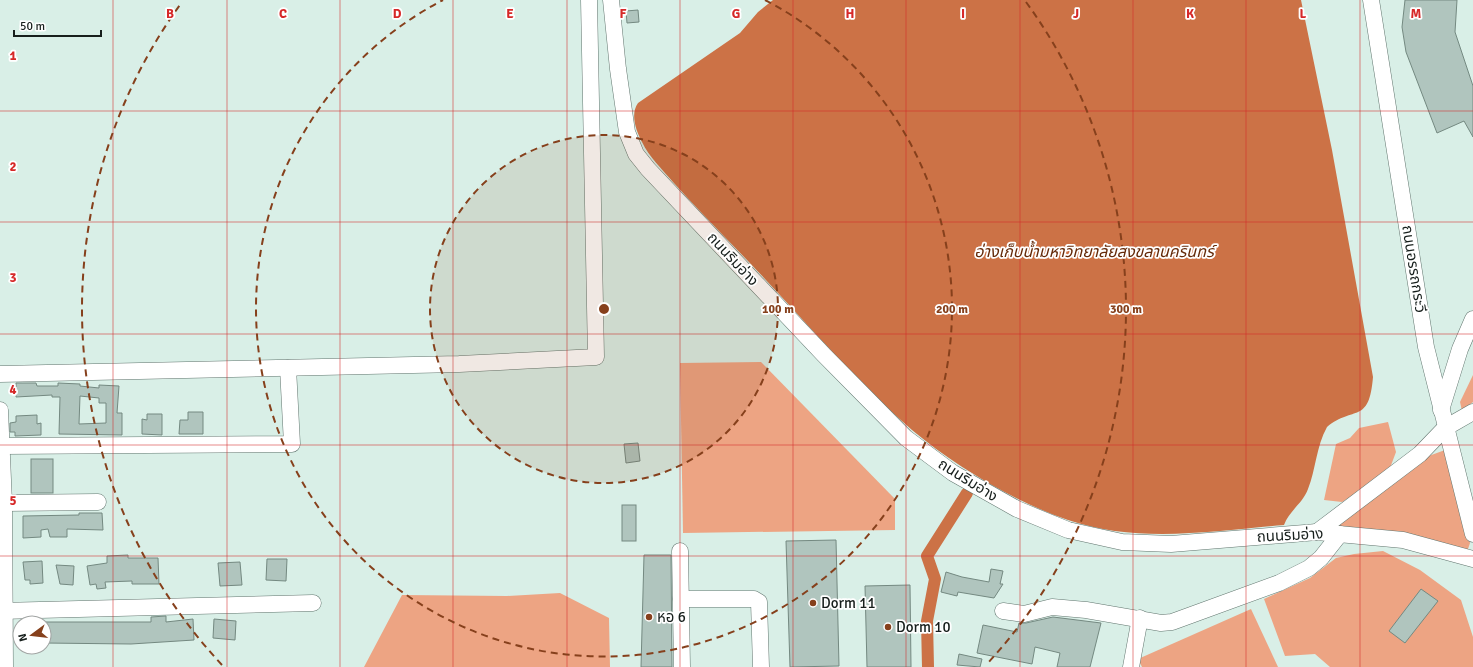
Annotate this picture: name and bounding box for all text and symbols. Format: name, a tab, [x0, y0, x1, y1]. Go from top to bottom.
text: B	[166, 6, 174, 22]
text: C	[279, 6, 287, 22]
text: D	[393, 6, 402, 22]
text: E	[506, 6, 514, 22]
text: F	[620, 6, 627, 22]
text: G	[732, 6, 740, 22]
text: H	[846, 6, 854, 22]
text: I	[961, 6, 965, 22]
text: J	[1073, 6, 1079, 22]
text: K	[1186, 6, 1194, 22]
text: L	[1300, 6, 1307, 22]
text: M	[1411, 6, 1422, 22]
scale bar	[14, 12, 101, 38]
text: 50 m	[20, 19, 45, 34]
text: 1	[9, 48, 17, 64]
text: 2	[9, 159, 17, 175]
street label: ถนนอรรถกระวี	[1398, 224, 1430, 314]
street label: ถนนริมอ่าง	[704, 228, 762, 290]
water label: อ่างเก็บน้ำมหาวิทยาลัยสงขลานครินทร์	[974, 240, 1218, 262]
text: 3	[9, 270, 17, 286]
centre of rings	[597, 302, 611, 316]
text: 100 m	[762, 302, 794, 317]
text: 200 m	[936, 302, 968, 317]
text: 300 m	[1110, 302, 1142, 317]
text: 4	[9, 382, 17, 398]
street label: ถนนริมอ่าง	[935, 455, 1001, 505]
text: 5	[9, 493, 17, 509]
street label: ถนนริมอ่าง	[1256, 524, 1324, 546]
place label: Dorm 11	[821, 594, 876, 612]
marker: Dorm 11	[808, 598, 818, 608]
place label: หอ 6	[657, 608, 686, 626]
marker: หอ 6	[644, 612, 654, 622]
north arrow	[12, 615, 52, 655]
place label: Dorm 10	[896, 618, 951, 636]
marker: Dorm 10	[883, 622, 893, 632]
text: N	[16, 632, 30, 643]

